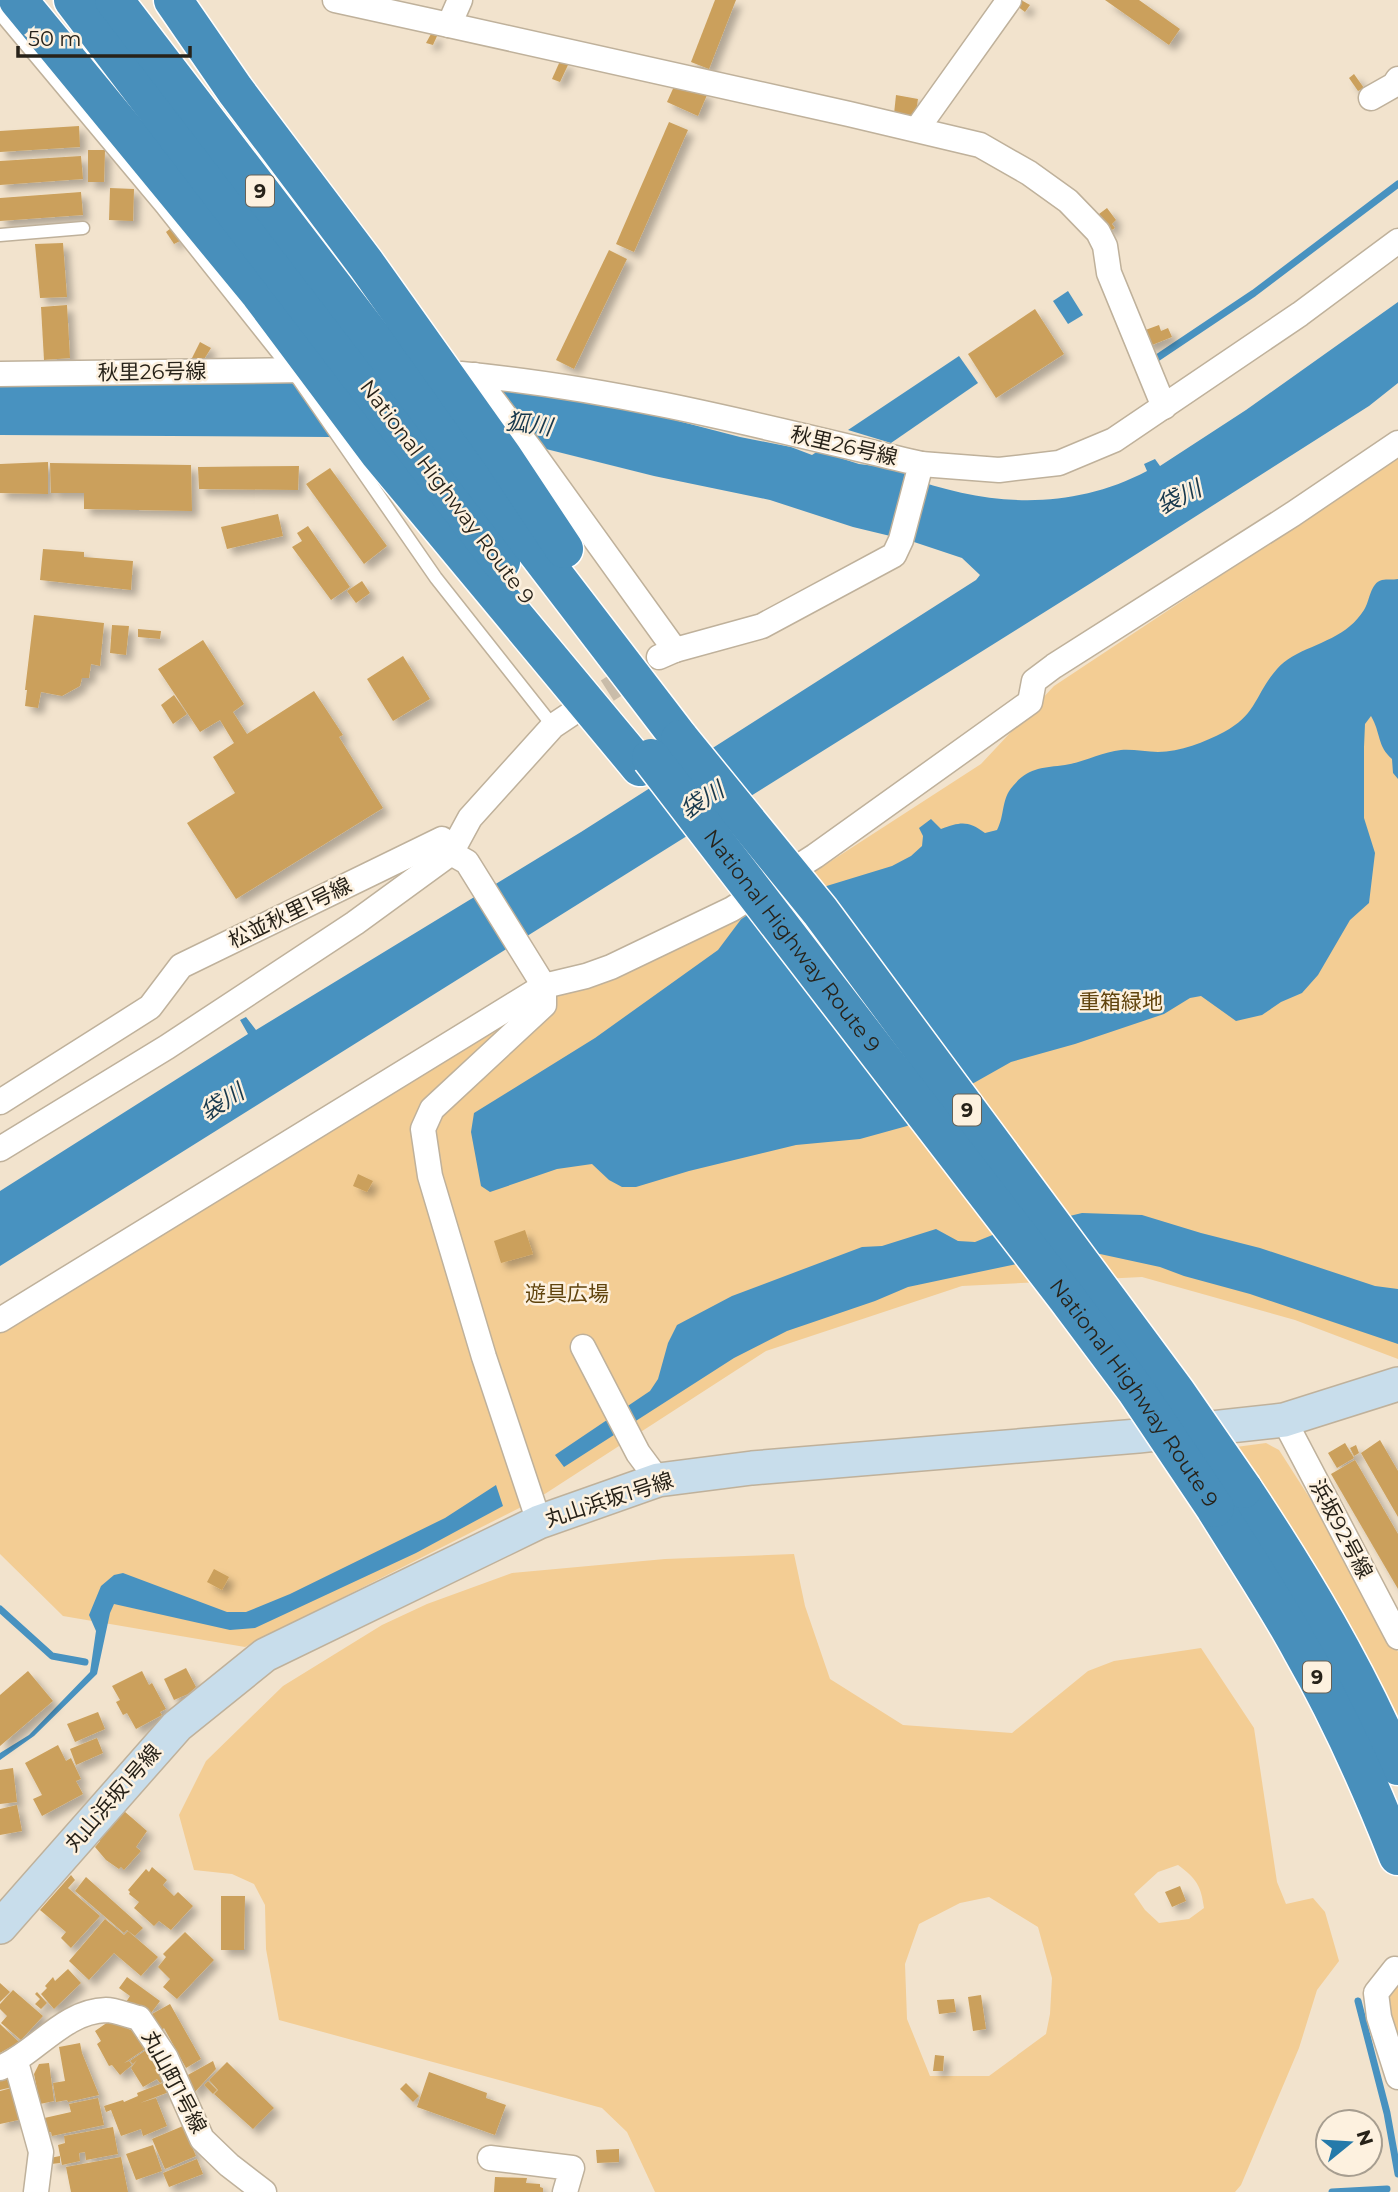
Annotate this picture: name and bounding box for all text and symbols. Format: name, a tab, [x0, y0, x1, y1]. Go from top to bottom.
scale bar	[18, 14, 189, 58]
text: 50 m	[28, 26, 82, 51]
road number: 9	[246, 176, 274, 206]
street label: 秋里26号線	[97, 358, 207, 385]
street label: National Highway Route 9	[355, 375, 540, 609]
water label: 狐川	[504, 407, 557, 441]
street label: 秋里26号線	[788, 421, 900, 470]
water label: 袋川	[1152, 473, 1209, 520]
water label: 袋川	[675, 774, 731, 824]
street label: National Highway Route 9	[699, 824, 886, 1057]
street label: 松並秋里1号線	[224, 872, 355, 953]
park label: 重箱緑地	[1079, 989, 1163, 1014]
water label: 袋川	[195, 1076, 251, 1126]
road number: 9	[953, 1094, 981, 1126]
street label: National Highway Route 9	[1045, 1274, 1224, 1512]
park label: 遊具広場	[525, 1281, 609, 1306]
street label: 丸山浜坂1号線	[541, 1467, 676, 1532]
street label: 浜坂92号線	[1305, 1475, 1378, 1583]
road number: 9	[1303, 1662, 1331, 1693]
street label: 丸山浜坂1号線	[59, 1739, 166, 1856]
street label: 丸山町1号線	[137, 2026, 212, 2137]
north arrow	[1314, 2108, 1384, 2178]
text: N	[1351, 2127, 1378, 2149]

